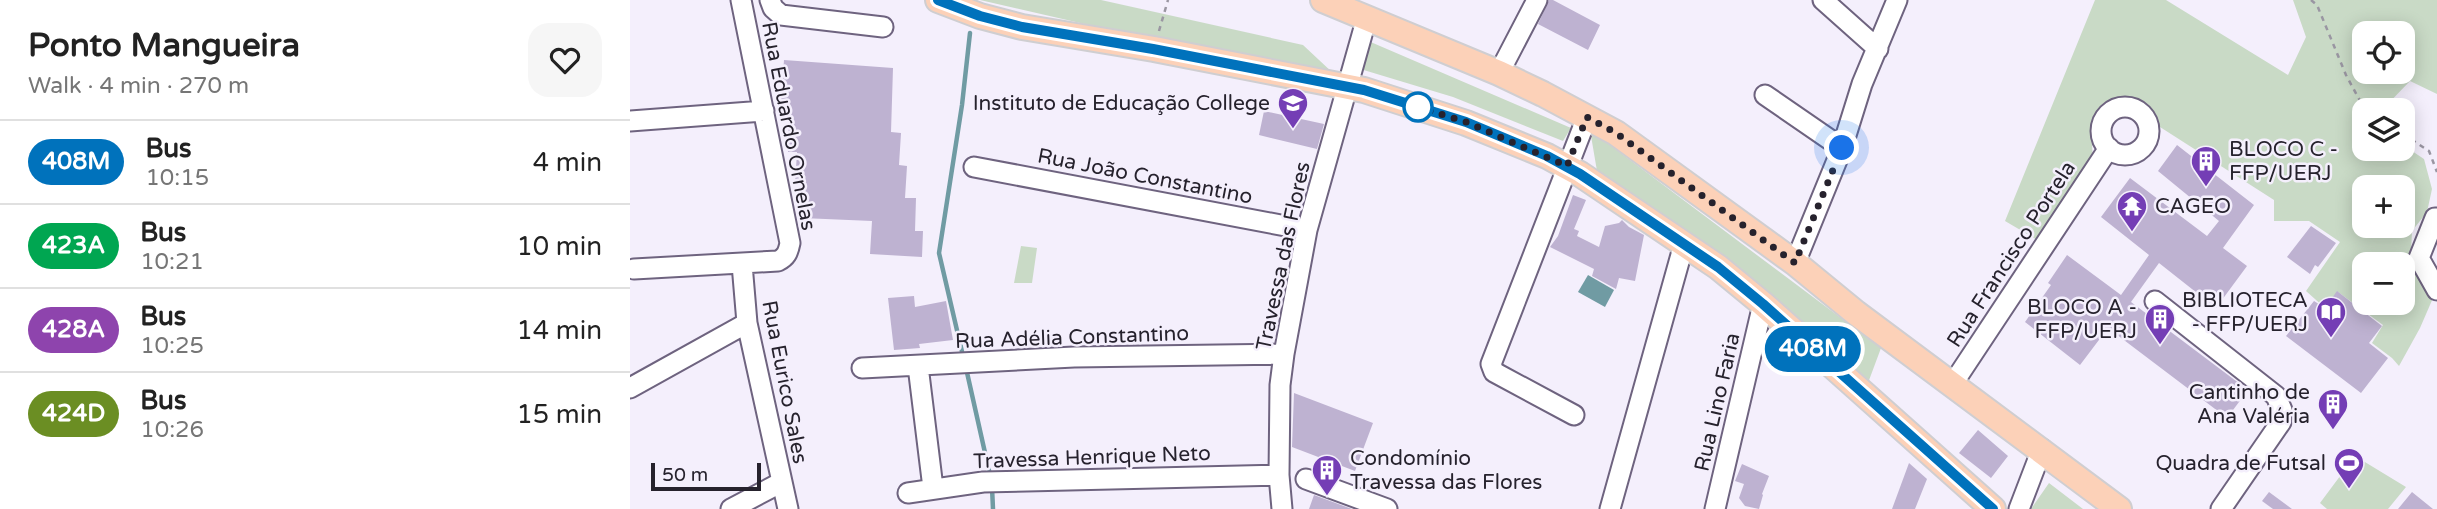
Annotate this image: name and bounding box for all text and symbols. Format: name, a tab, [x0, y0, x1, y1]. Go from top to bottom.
street label: Rua Eduardo Ornelas	[756, 20, 821, 232]
map controls	[2352, 21, 2415, 315]
button: locate	[2352, 21, 2415, 84]
button: heart	[528, 23, 602, 97]
text: Ponto Mangueira	[28, 26, 300, 65]
text: Walk · 4 min · 270 m	[28, 72, 249, 100]
school or university icon: Instituto de Educação College	[1276, 86, 1310, 130]
place label: Instituto de Educação College	[973, 91, 1270, 116]
unlabelled marker	[1403, 92, 1433, 122]
button: layers	[2352, 98, 2415, 161]
your location	[1824, 130, 1859, 165]
text: Bus	[145, 133, 192, 164]
place label: BLOCO C - FFP/UERJ	[2229, 137, 2338, 186]
street label: Rua João Constantino	[1035, 143, 1255, 210]
building icon: BLOCO C - FFP/UERJ	[2189, 144, 2223, 188]
text: 408M	[42, 147, 110, 176]
text: 4 min	[533, 147, 602, 178]
street label: Rua Francisco Portela	[1942, 156, 2081, 352]
street label: Travessa das Flores	[1251, 159, 1316, 353]
text: 10:15	[145, 164, 209, 192]
button: +	[2352, 175, 2415, 238]
temple icon: CAGEO	[2115, 189, 2149, 233]
place label: CAGEO	[2155, 194, 2231, 219]
text: Bus	[140, 217, 186, 248]
text: 423A	[42, 231, 105, 260]
text: 10 min	[516, 231, 602, 262]
text: 10:21	[140, 248, 204, 276]
button: −	[2352, 252, 2415, 315]
place label: BIBLIOTECA - FFP/UERJ	[2182, 288, 2308, 337]
place label: BLOCO A - FFP/UERJ	[2027, 295, 2137, 344]
library icon: BIBLIOTECA - FFP/UERJ	[2314, 295, 2348, 339]
street label: Rua Eurico Sales	[756, 298, 813, 466]
text: Bus	[140, 301, 186, 332]
building icon: BLOCO A - FFP/UERJ	[2143, 302, 2177, 346]
text: 428A	[42, 315, 105, 344]
text: 14 min	[516, 315, 602, 346]
street label: Rua Adélia Constantino	[955, 321, 1190, 354]
line badge: 408M	[1764, 326, 1862, 372]
street label: Rua Lino Faria	[1689, 330, 1746, 474]
text: 10:25	[140, 332, 204, 360]
text: 408M	[1779, 334, 1847, 363]
place label: Cantinho de Ana Valéria	[2189, 380, 2310, 429]
text: Bus	[140, 385, 186, 416]
building icon: Cantinho de Ana Valéria	[2316, 387, 2350, 431]
text: 424D	[42, 399, 105, 428]
text: 15 min	[516, 399, 602, 430]
text: 10:26	[140, 416, 204, 444]
street label: Travessa Henrique Neto	[973, 441, 1211, 474]
place label: Condomínio Travessa das Flores	[1350, 446, 1542, 495]
sports icon: Quadra de Futsal	[2332, 446, 2366, 490]
place label: Quadra de Futsal	[2155, 451, 2326, 476]
building icon: Condomínio Travessa das Flores	[1310, 453, 1344, 497]
scale bar	[651, 460, 761, 492]
text: 50 m	[662, 464, 708, 486]

